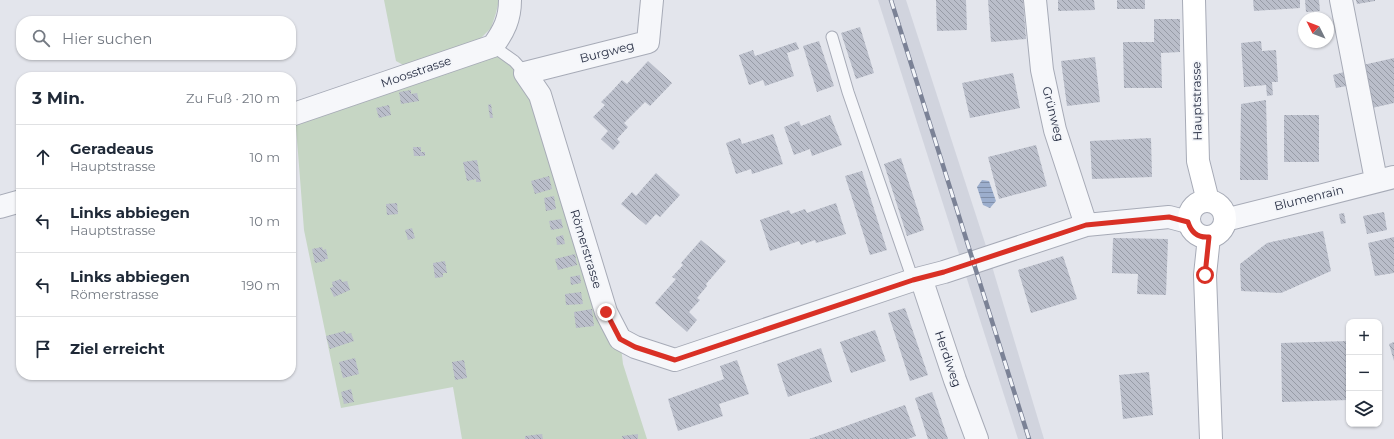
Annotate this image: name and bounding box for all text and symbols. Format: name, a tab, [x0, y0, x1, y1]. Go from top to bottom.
north arrow	[1298, 12, 1334, 48]
search box	[16, 16, 296, 60]
icon: search	[30, 27, 52, 49]
text: Hier suchen	[62, 29, 152, 48]
street label: Burgweg	[578, 37, 636, 66]
street label: Moosstrasse	[379, 52, 453, 91]
street label: Hauptstrasse	[1188, 61, 1205, 141]
street label: Grünweg	[1039, 85, 1068, 143]
text: 3 Min.	[32, 88, 84, 108]
text: Zu Fuß · 210 m	[186, 90, 280, 106]
text: Geradeaus	[70, 139, 153, 158]
icon: ahead	[32, 146, 54, 168]
text: 10 m	[250, 149, 280, 165]
text: Hauptstrasse	[70, 158, 156, 174]
street label: Blumenrain	[1273, 182, 1345, 213]
text: Links abbiegen	[70, 203, 190, 222]
street label: Römerstrasse	[567, 207, 606, 290]
icon: left	[32, 210, 54, 232]
text: 10 m	[250, 213, 280, 229]
text: Hauptstrasse	[70, 222, 156, 238]
route start	[1196, 266, 1214, 284]
text: Links abbiegen	[70, 267, 190, 286]
icon: left	[32, 274, 54, 296]
text: 190 m	[242, 277, 280, 293]
text: Römerstrasse	[70, 286, 159, 302]
route end	[597, 303, 615, 321]
map controls	[1346, 319, 1382, 427]
button: +	[1346, 319, 1382, 355]
street label: Herdiweg	[932, 329, 965, 389]
icon: arrive	[32, 338, 54, 360]
text: Ziel erreicht	[70, 339, 165, 358]
button: −	[1346, 355, 1382, 391]
button: layers	[1346, 391, 1382, 427]

